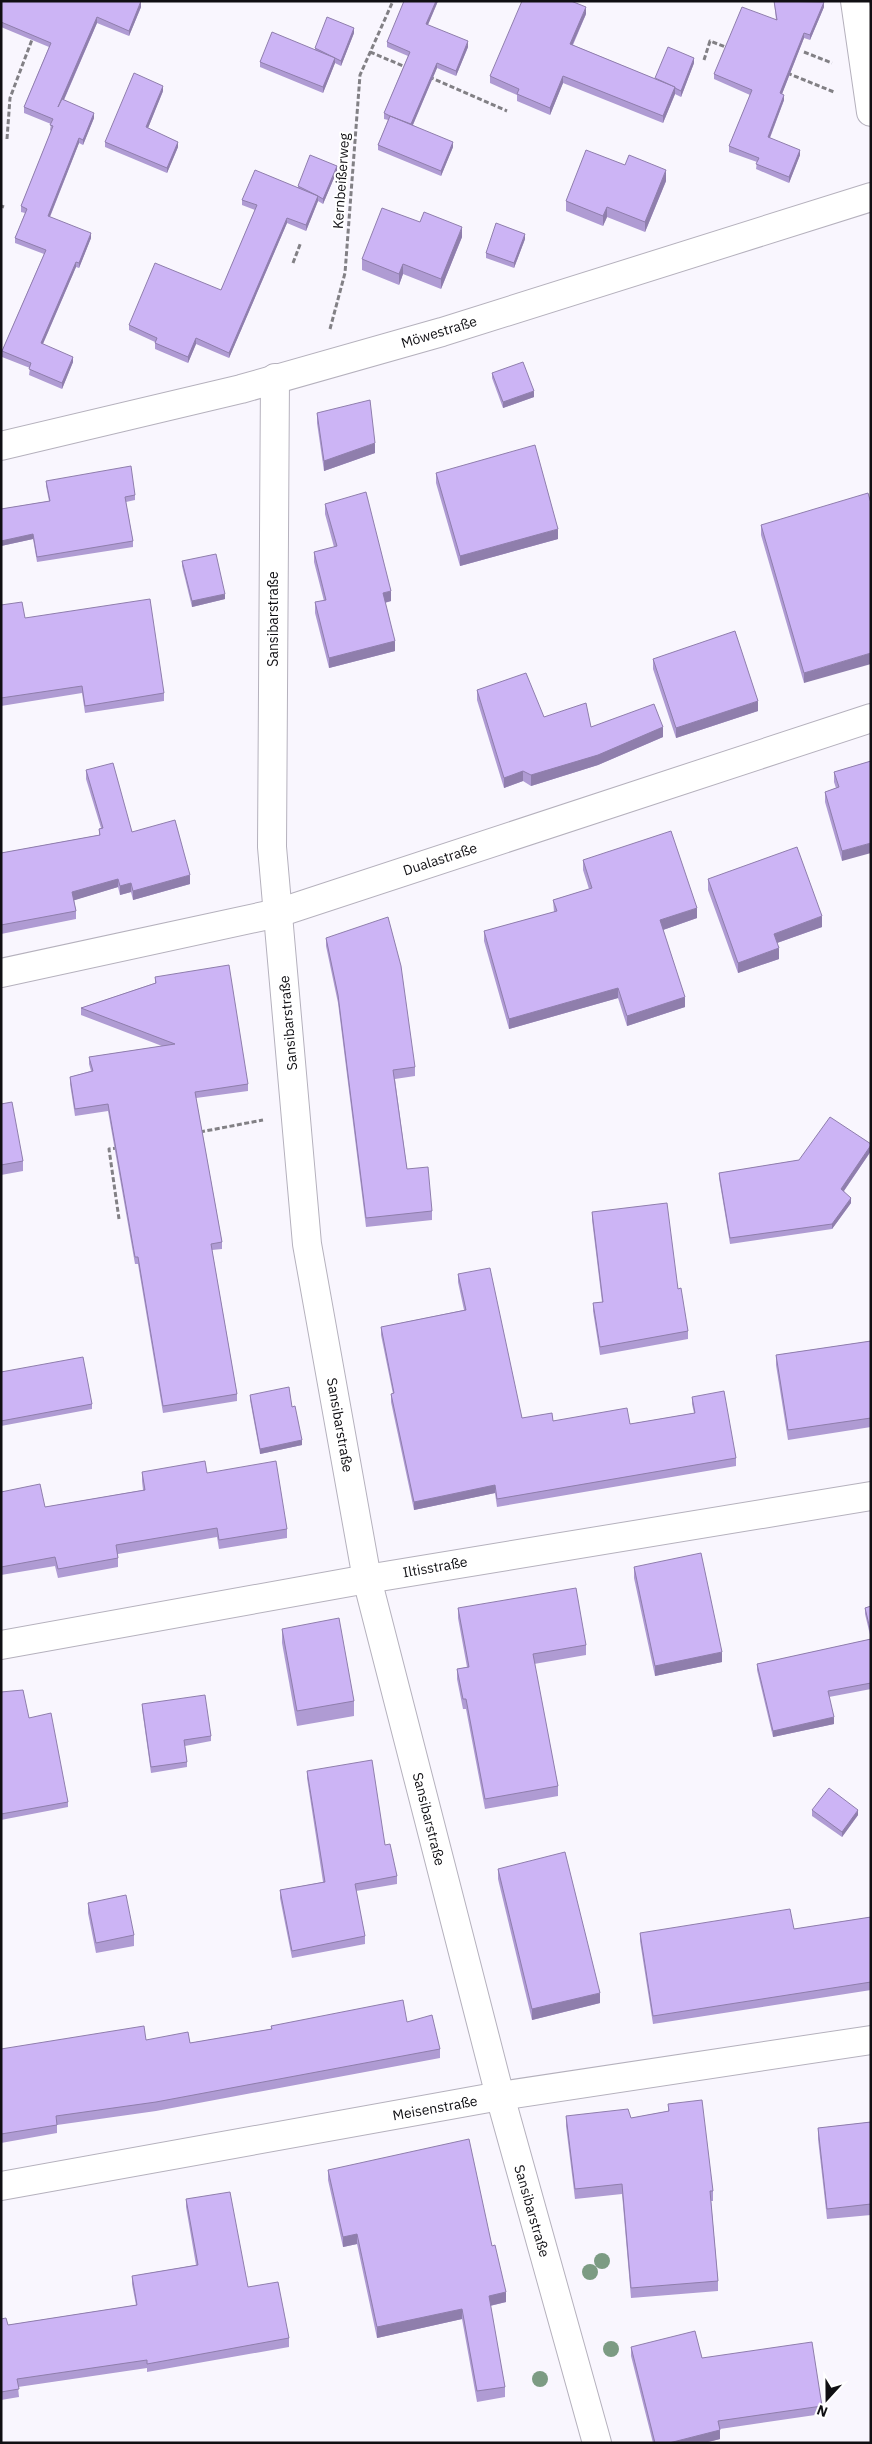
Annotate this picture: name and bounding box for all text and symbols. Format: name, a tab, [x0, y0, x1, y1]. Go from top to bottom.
street label: Kernbeißerweg	[329, 132, 353, 230]
street label: Möwestraße	[399, 312, 479, 352]
street label: Sansibarstraße	[264, 571, 282, 667]
street label: Dualastraße	[401, 838, 480, 879]
street label: Sansibarstraße	[275, 974, 301, 1071]
street label: Sansibarstraße	[323, 1376, 357, 1474]
street label: Iltisstraße	[401, 1552, 469, 1582]
street label: Sansibarstraße	[409, 1771, 449, 1868]
street label: Meisenstraße	[391, 2092, 479, 2124]
street label: Sansibarstraße	[510, 2163, 554, 2260]
north arrow	[802, 2374, 852, 2424]
text: N	[814, 2401, 830, 2421]

